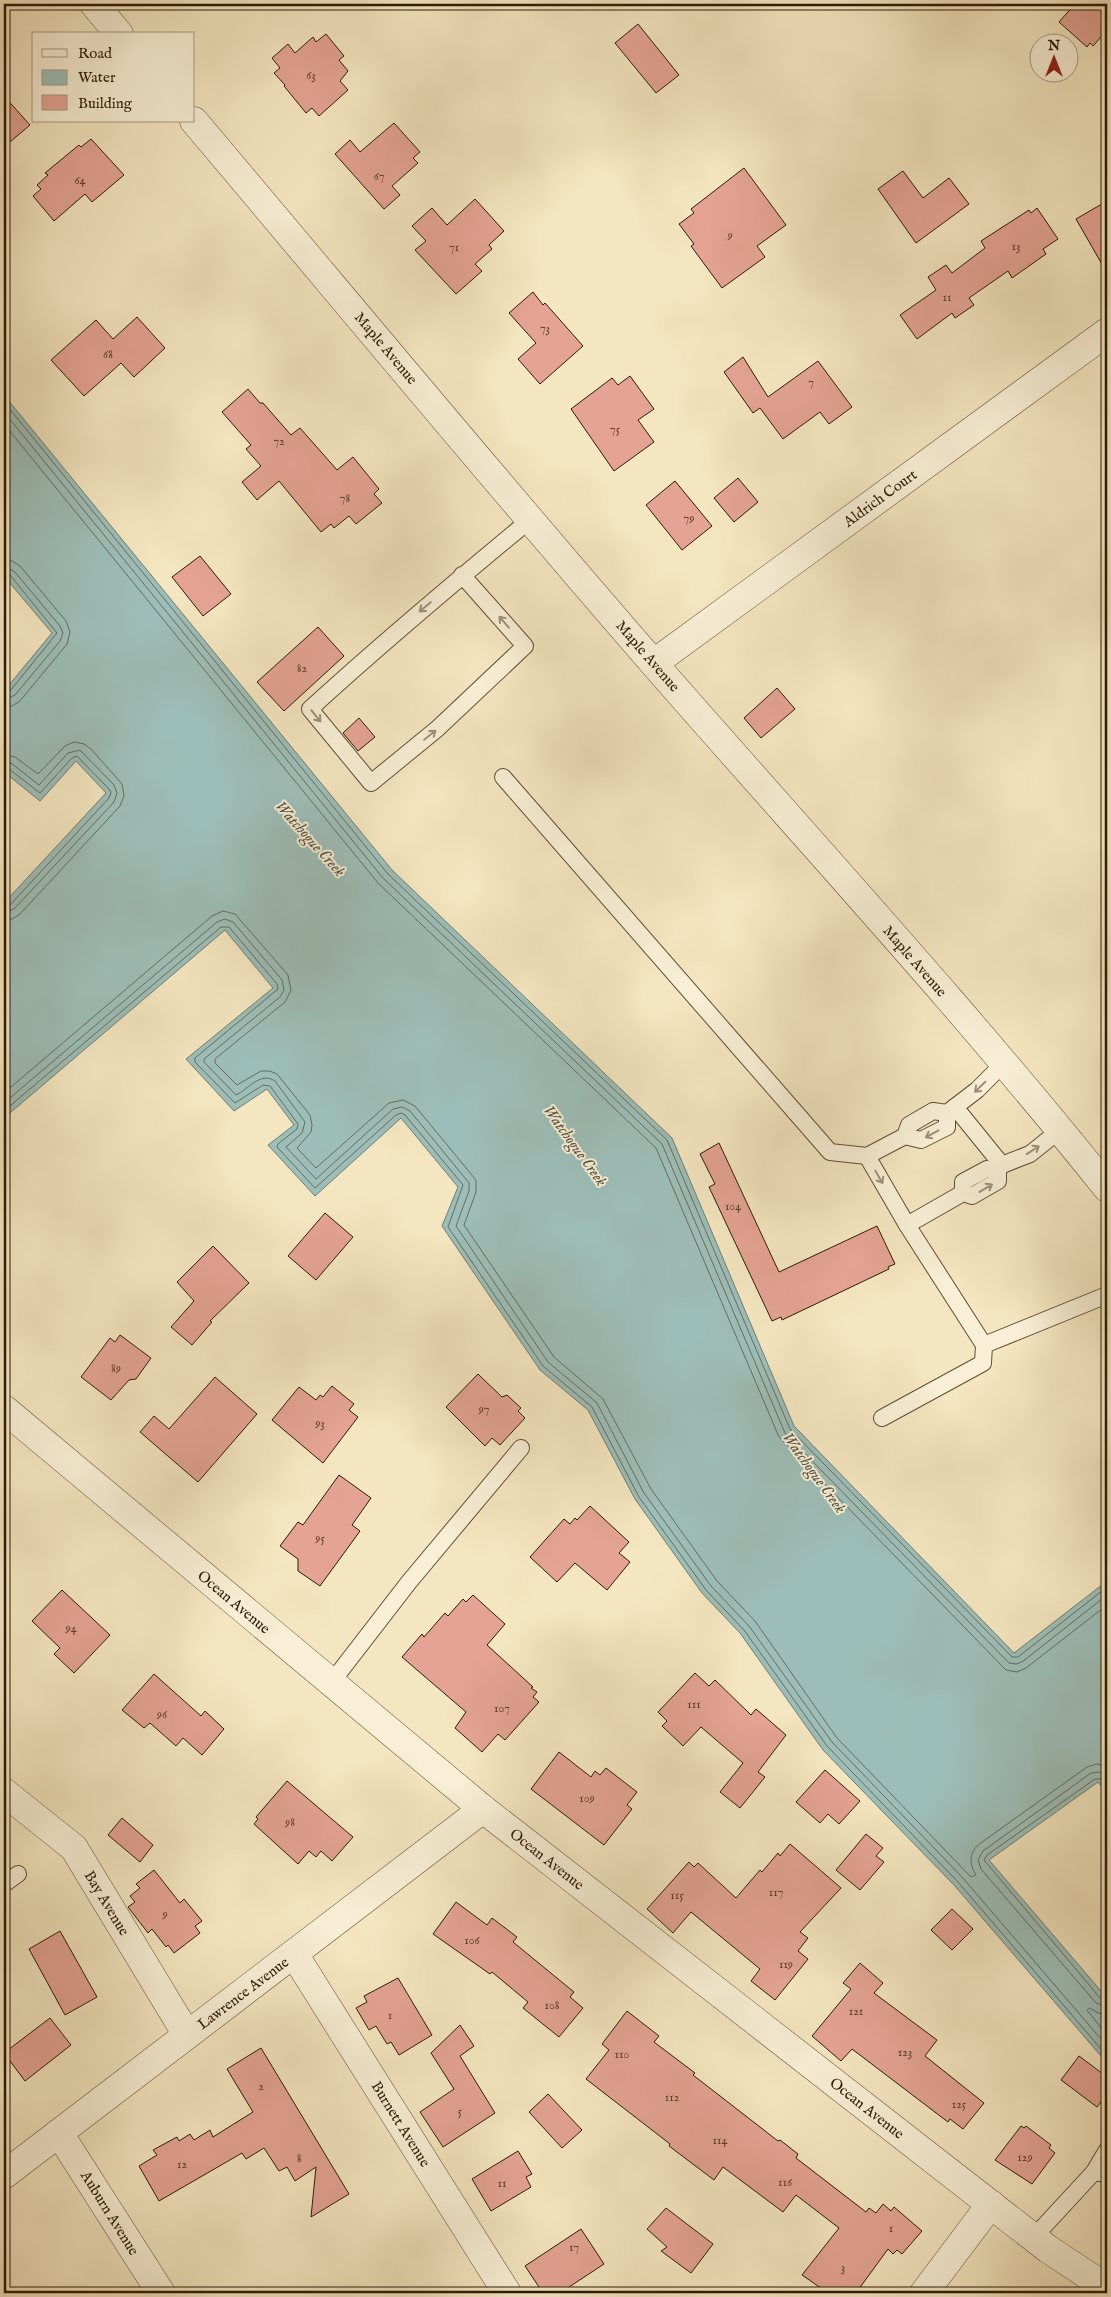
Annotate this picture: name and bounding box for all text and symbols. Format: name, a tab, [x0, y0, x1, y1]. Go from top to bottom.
legend	[32, 32, 195, 122]
north arrow	[1028, 32, 1078, 82]
text: N	[1047, 37, 1060, 55]
text: Road	[78, 44, 113, 63]
text: Water	[78, 68, 116, 87]
house number: 63	[306, 68, 316, 83]
text: Building	[78, 94, 133, 113]
house number: 67	[374, 169, 384, 184]
house number: 64	[75, 173, 86, 188]
house number: 9	[726, 228, 733, 243]
house number: 13	[1012, 239, 1020, 254]
house number: 71	[449, 240, 459, 255]
house number: 11	[943, 290, 951, 305]
street label: Maple Avenue	[350, 308, 421, 388]
house number: 73	[540, 321, 550, 336]
house number: 68	[103, 347, 113, 362]
house number: 7	[808, 375, 814, 390]
house number: 75	[610, 422, 621, 437]
house number: 72	[273, 434, 285, 449]
street label: Aldrich Court	[839, 465, 921, 532]
house number: 78	[340, 491, 350, 506]
house number: 79	[684, 511, 694, 526]
one-way arrow	[418, 601, 431, 612]
one-way arrow	[499, 615, 510, 628]
street label: Maple Avenue	[611, 617, 684, 696]
house number: 82	[297, 661, 308, 676]
one-way arrow	[310, 709, 321, 722]
one-way arrow	[423, 729, 436, 740]
water label: Watchogue Creek	[270, 797, 349, 882]
street label: Maple Avenue	[878, 922, 951, 1001]
one-way arrow	[974, 1081, 986, 1093]
water label: Watchogue Creek	[538, 1102, 611, 1191]
one-way arrow	[925, 1129, 940, 1139]
one-way arrow	[1026, 1145, 1040, 1156]
one-way arrow	[874, 1169, 884, 1184]
one-way arrow	[978, 1183, 992, 1193]
house number: 104	[725, 1199, 741, 1214]
house number: 89	[111, 1361, 121, 1376]
house number: 97	[478, 1402, 489, 1417]
house number: 93	[314, 1416, 325, 1431]
water label: Watchogue Creek	[777, 1429, 850, 1518]
house number: 95	[314, 1531, 325, 1546]
street label: Ocean Avenue	[193, 1566, 274, 1638]
house number: 94	[64, 1621, 77, 1636]
house number: 111	[687, 1697, 701, 1712]
house number: 107	[494, 1701, 510, 1716]
house number: 96	[156, 1707, 168, 1722]
house number: 109	[579, 1791, 595, 1806]
house number: 98	[284, 1815, 295, 1830]
street label: Ocean Avenue	[506, 1824, 588, 1894]
street label: Bay Avenue	[80, 1867, 134, 1939]
house number: 117	[769, 1885, 783, 1900]
house number: 115	[670, 1888, 684, 1903]
house number: 9	[161, 1907, 168, 1922]
house number: 106	[464, 1933, 481, 1948]
street label: Lawrence Avenue	[194, 1953, 293, 2034]
house number: 119	[779, 1957, 793, 1972]
house number: 108	[544, 1998, 560, 2013]
house number: 121	[849, 2004, 863, 2019]
house number: 1	[388, 2008, 392, 2023]
house number: 123	[898, 2045, 912, 2060]
house number: 110	[615, 2047, 629, 2062]
street label: Ocean Avenue	[826, 2073, 908, 2143]
street label: Burnett Avenue	[367, 2078, 435, 2171]
house number: 2	[258, 2079, 264, 2094]
house number: 112	[665, 2090, 680, 2105]
house number: 125	[952, 2097, 967, 2112]
house number: 5	[458, 2104, 463, 2119]
house number: 114	[713, 2133, 728, 2148]
house number: 129	[1017, 2150, 1033, 2165]
house number: 8	[297, 2151, 302, 2166]
house number: 12	[177, 2157, 187, 2172]
street label: Auburn Avenue	[75, 2167, 143, 2259]
house number: 116	[778, 2175, 793, 2190]
house number: 11	[498, 2176, 506, 2191]
house number: 1	[889, 2221, 893, 2236]
house number: 17	[569, 2240, 579, 2255]
house number: 3	[841, 2260, 845, 2275]

